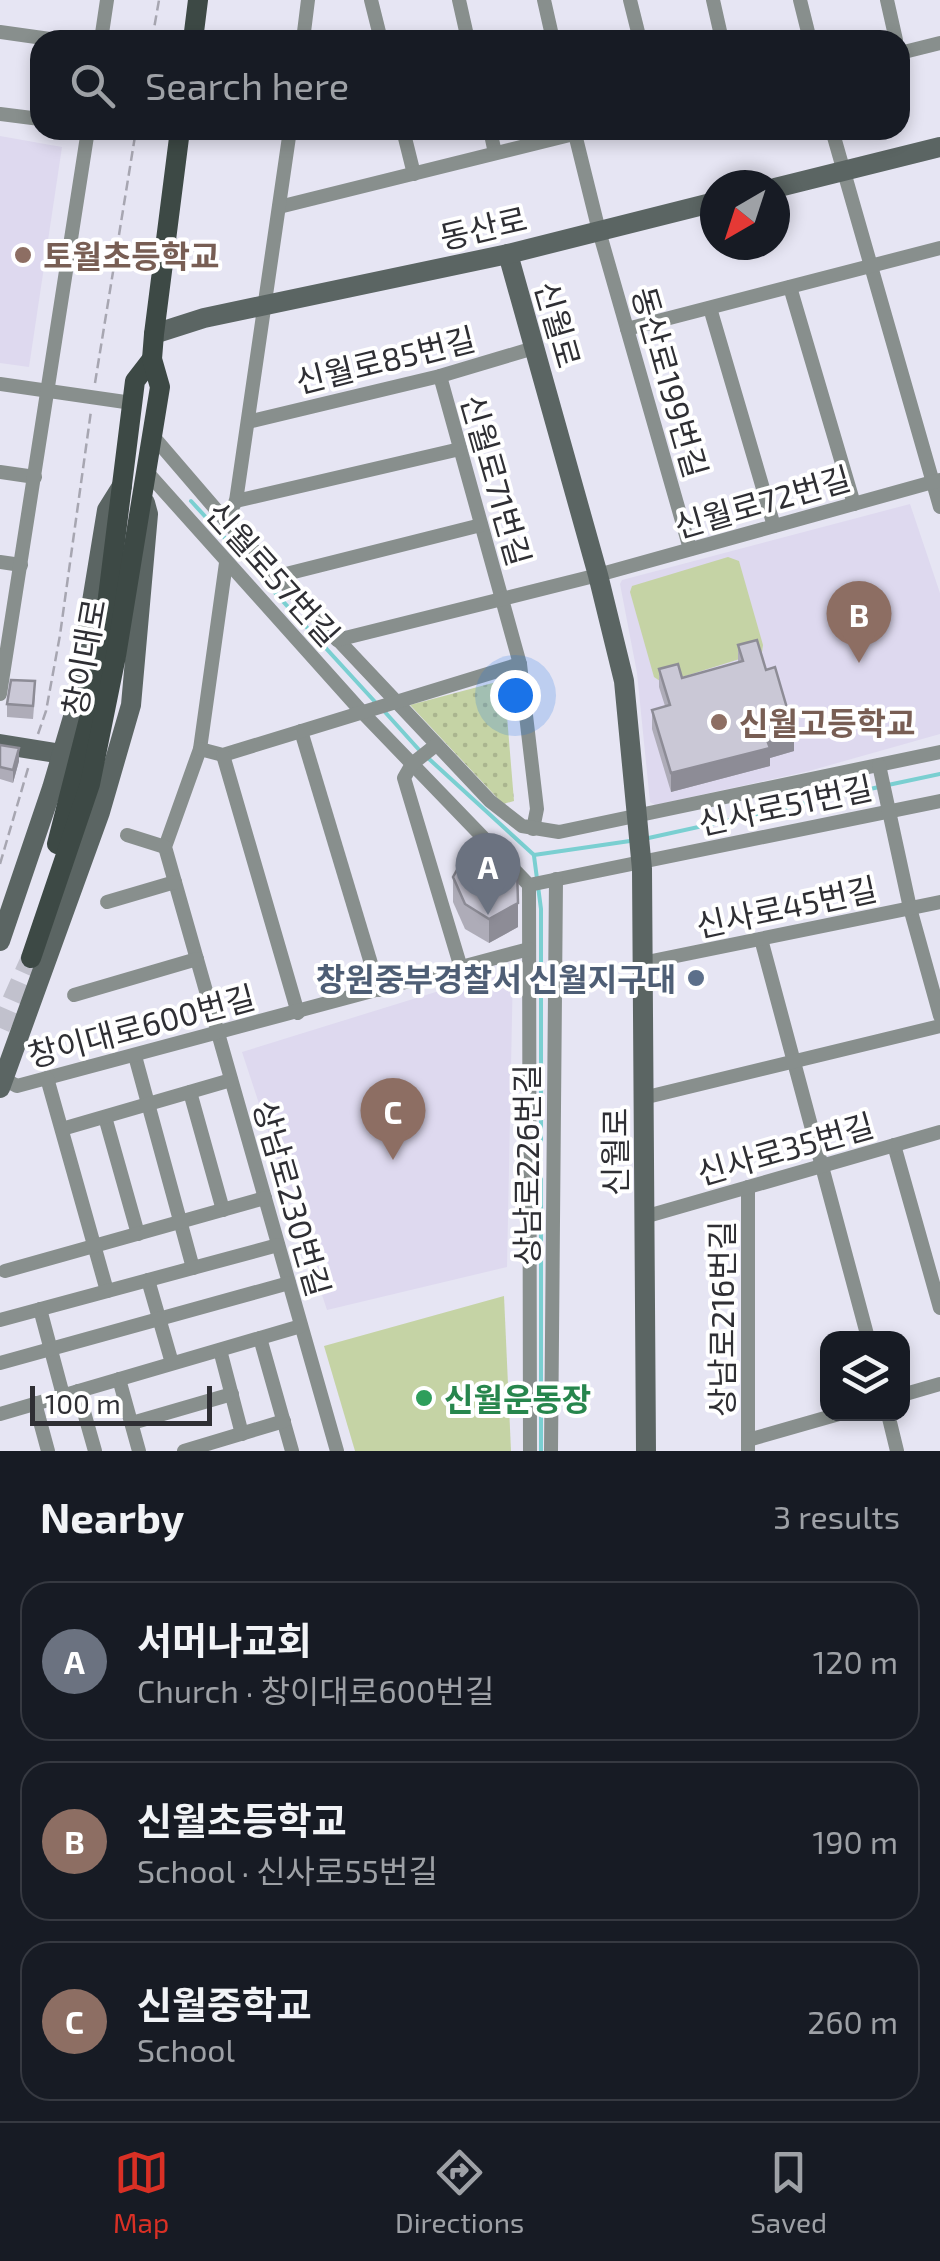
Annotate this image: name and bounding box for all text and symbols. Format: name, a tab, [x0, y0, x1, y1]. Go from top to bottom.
search box	[30, 30, 910, 140]
icon: search	[65, 58, 120, 113]
text: Search here	[145, 62, 349, 108]
north arrow	[700, 170, 790, 260]
street label: 동산로	[436, 199, 530, 255]
place label: 토월초등학교	[43, 236, 220, 274]
marker: 토월초등학교	[12, 244, 34, 266]
street label: 신월로	[529, 276, 589, 372]
street label: 동산로199번길	[626, 282, 716, 482]
street label: 신월로85번길	[291, 318, 479, 400]
street label: 신월로71번길	[454, 390, 540, 570]
street label: 신월로72번길	[669, 458, 855, 544]
street label: 신월로57번길	[199, 493, 349, 653]
pin: B	[826, 580, 892, 663]
street label: 창이대로	[54, 596, 112, 718]
your location	[490, 670, 541, 721]
place label: 신월고등학교	[739, 703, 916, 741]
marker: 신월고등학교	[708, 711, 730, 733]
street label: 신사로51번길	[694, 767, 876, 841]
pin: A	[456, 832, 520, 915]
street label: 신사로45번길	[692, 868, 880, 944]
place label: 창원중부경찰서 신월지구대	[316, 959, 676, 997]
marker: 창원중부경찰서 신월지구대	[685, 967, 707, 989]
street label: 창이대로600번길	[23, 976, 259, 1074]
street label: 상남로226번길	[507, 1064, 545, 1266]
pin: C	[360, 1078, 426, 1160]
street label: 상남로230번길	[247, 1096, 339, 1300]
street label: 신사로35번길	[692, 1105, 878, 1191]
street label: 신월로	[595, 1108, 633, 1196]
street label: 상남로216번길	[702, 1221, 740, 1417]
map controls	[820, 1331, 910, 1421]
button: layers	[820, 1331, 910, 1421]
place label: 신월운동장	[444, 1379, 591, 1417]
scale bar	[30, 1381, 212, 1426]
text: 100 m	[45, 1386, 121, 1420]
marker: 신월운동장	[413, 1387, 435, 1409]
text: Nearby	[40, 1491, 184, 1541]
text: 3 results	[773, 1497, 900, 1535]
text: 서머나교회	[137, 1617, 312, 1663]
text: A	[64, 1642, 85, 1680]
text: 120 m	[813, 1642, 898, 1680]
text: Church · 창이대로600번길	[137, 1671, 494, 1709]
text: 신월초등학교	[137, 1797, 347, 1843]
text: B	[64, 1822, 85, 1860]
text: 190 m	[812, 1822, 898, 1860]
text: School · 신사로55번길	[137, 1851, 438, 1889]
text: 신월중학교	[137, 1981, 312, 2027]
text: C	[65, 2002, 84, 2040]
text: 260 m	[807, 2002, 898, 2040]
text: School	[137, 2030, 235, 2068]
tab: Map	[113, 2145, 169, 2239]
tab: Directions	[395, 2145, 524, 2239]
tab: Saved	[750, 2145, 827, 2239]

